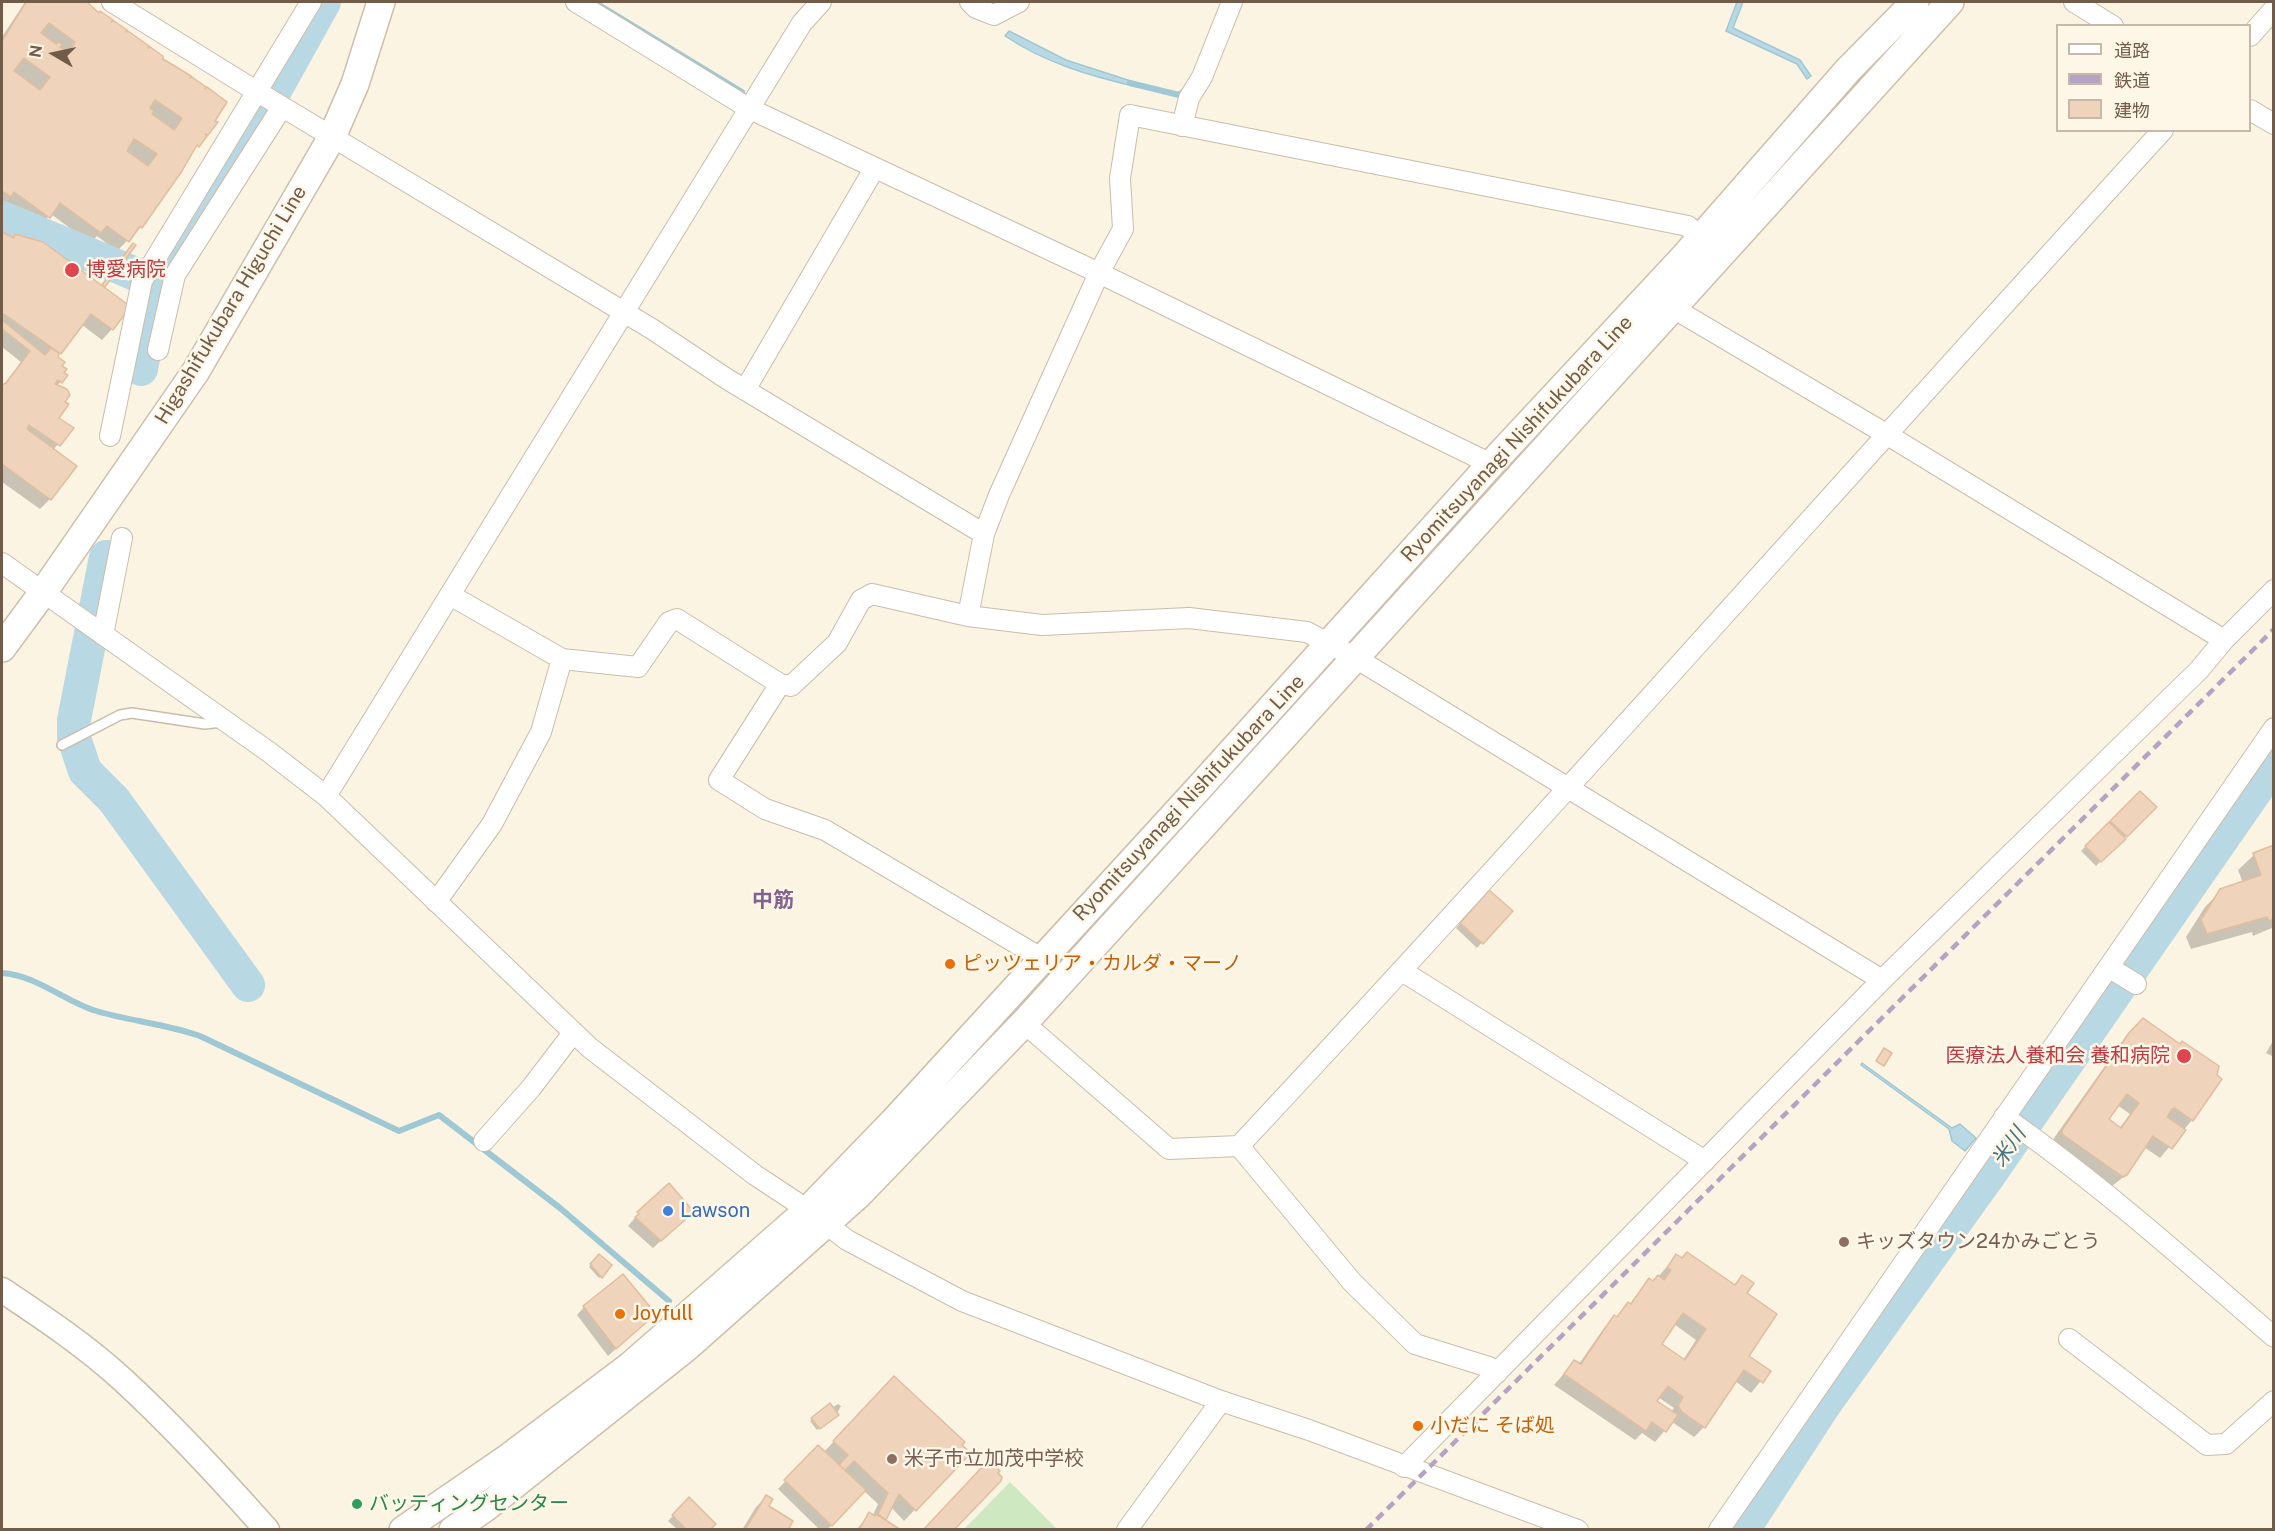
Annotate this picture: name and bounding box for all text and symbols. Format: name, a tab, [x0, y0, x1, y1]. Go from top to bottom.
north arrow	[24, 24, 84, 84]
legend	[2056, 24, 2251, 132]
text: 道路	[2114, 40, 2150, 61]
text: N	[25, 43, 46, 59]
text: 鉄道	[2114, 70, 2150, 91]
text: 建物	[2114, 100, 2150, 121]
street label: Higashifukubara Higuchi Line	[150, 181, 312, 429]
place label: 博愛病院	[86, 258, 166, 282]
marker: 博愛病院	[63, 261, 81, 279]
street label: Ryomitsuyanagi Nishifukubara Line	[1396, 311, 1638, 567]
street label: Ryomitsuyanagi Nishifukubara Line	[1068, 670, 1310, 926]
district label: 中筋	[752, 888, 794, 914]
place label: ピッツェリア・カルダ・マーノ	[962, 952, 1242, 976]
marker: ピッツェリア・カルダ・マーノ	[943, 957, 957, 971]
place label: 医療法人養和会 養和病院	[1945, 1044, 2170, 1068]
marker: 医療法人養和会 養和病院	[2175, 1047, 2193, 1065]
water label: 米川	[1987, 1123, 2031, 1171]
place label: Lawson	[680, 1199, 750, 1223]
marker: Lawson	[661, 1204, 675, 1218]
place label: キッズタウン24かみごとう	[1856, 1230, 2100, 1254]
marker: キッズタウン24かみごとう	[1837, 1235, 1851, 1249]
place label: Joyfull	[632, 1302, 693, 1326]
marker: Joyfull	[613, 1307, 627, 1321]
place label: 小だに そば処	[1430, 1414, 1555, 1438]
marker: 小だに そば処	[1411, 1419, 1425, 1433]
place label: 米子市立加茂中学校	[904, 1447, 1084, 1471]
marker: 米子市立加茂中学校	[885, 1452, 899, 1466]
place label: バッティングセンター	[369, 1492, 569, 1516]
marker: バッティングセンター	[350, 1497, 364, 1511]

